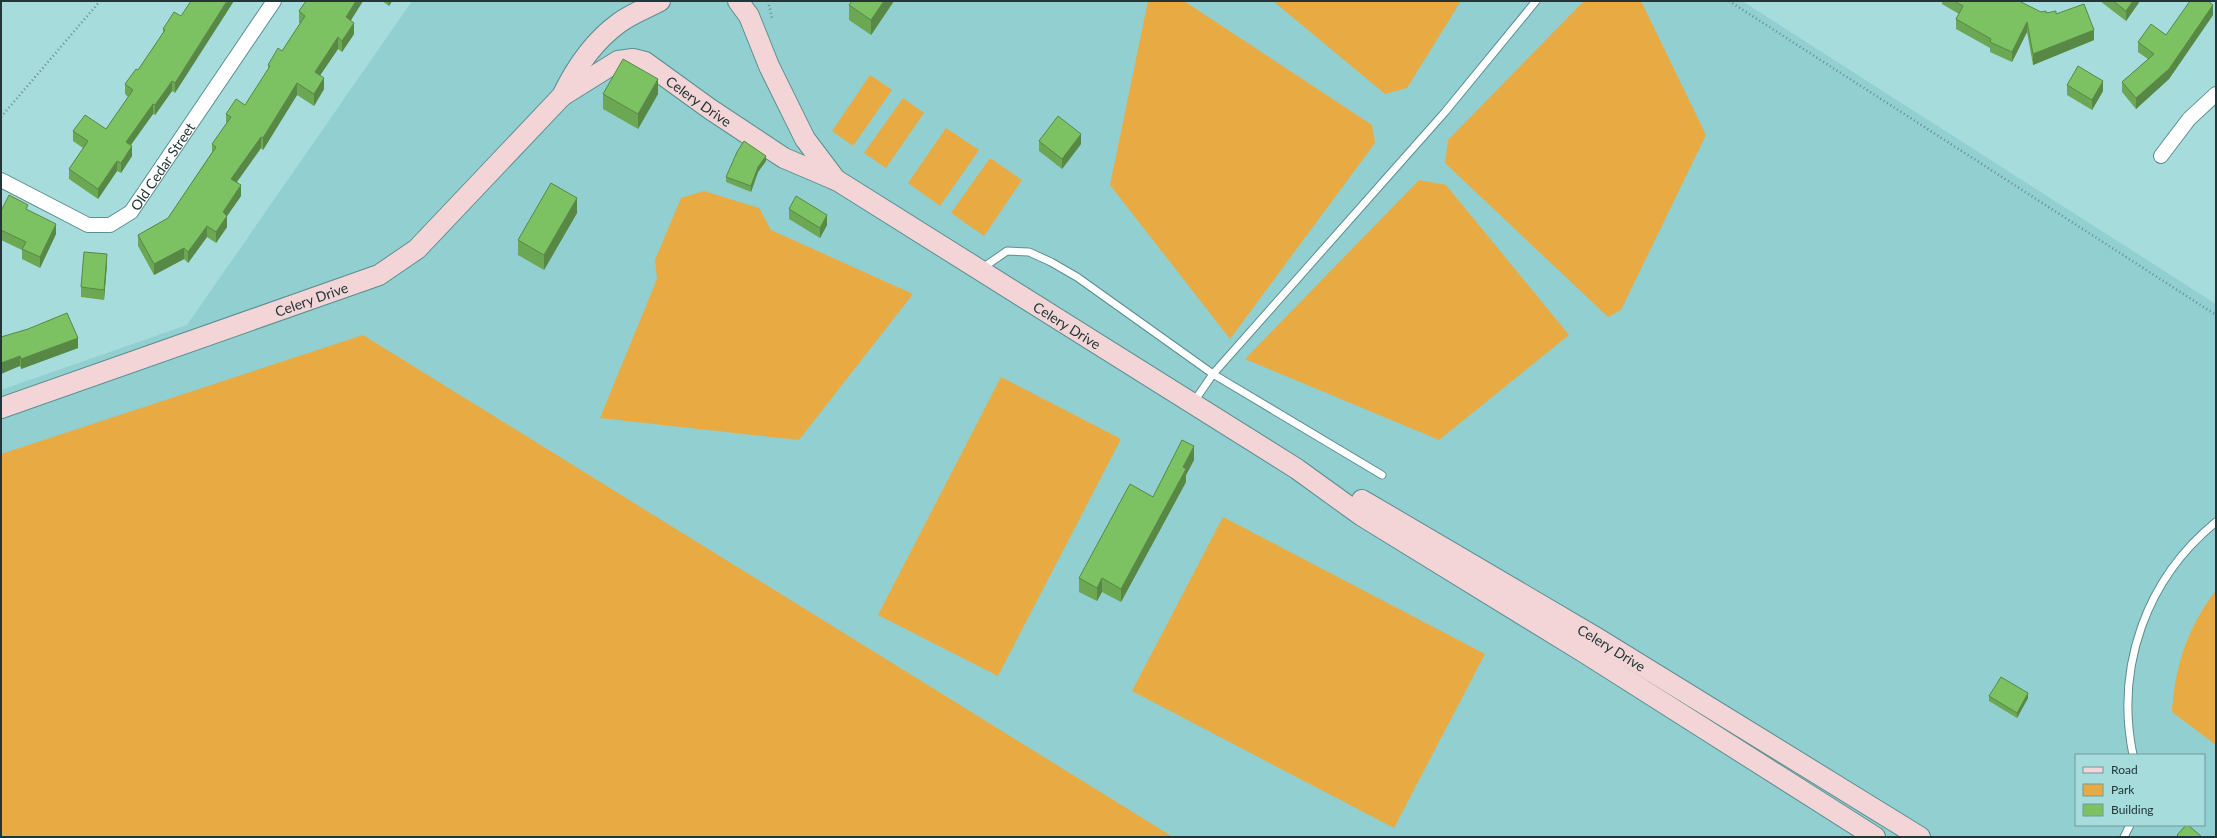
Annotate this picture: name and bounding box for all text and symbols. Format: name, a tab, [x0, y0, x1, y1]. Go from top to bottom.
street label: Celery Drive	[663, 72, 735, 130]
street label: Old Cedar Street	[126, 119, 198, 213]
street label: Celery Drive	[273, 278, 350, 319]
street label: Celery Drive	[1031, 297, 1104, 352]
street label: Celery Drive	[1575, 620, 1649, 674]
legend	[2075, 754, 2205, 826]
text: Road	[2111, 762, 2138, 777]
text: Park	[2111, 782, 2135, 797]
text: Building	[2111, 802, 2154, 817]

